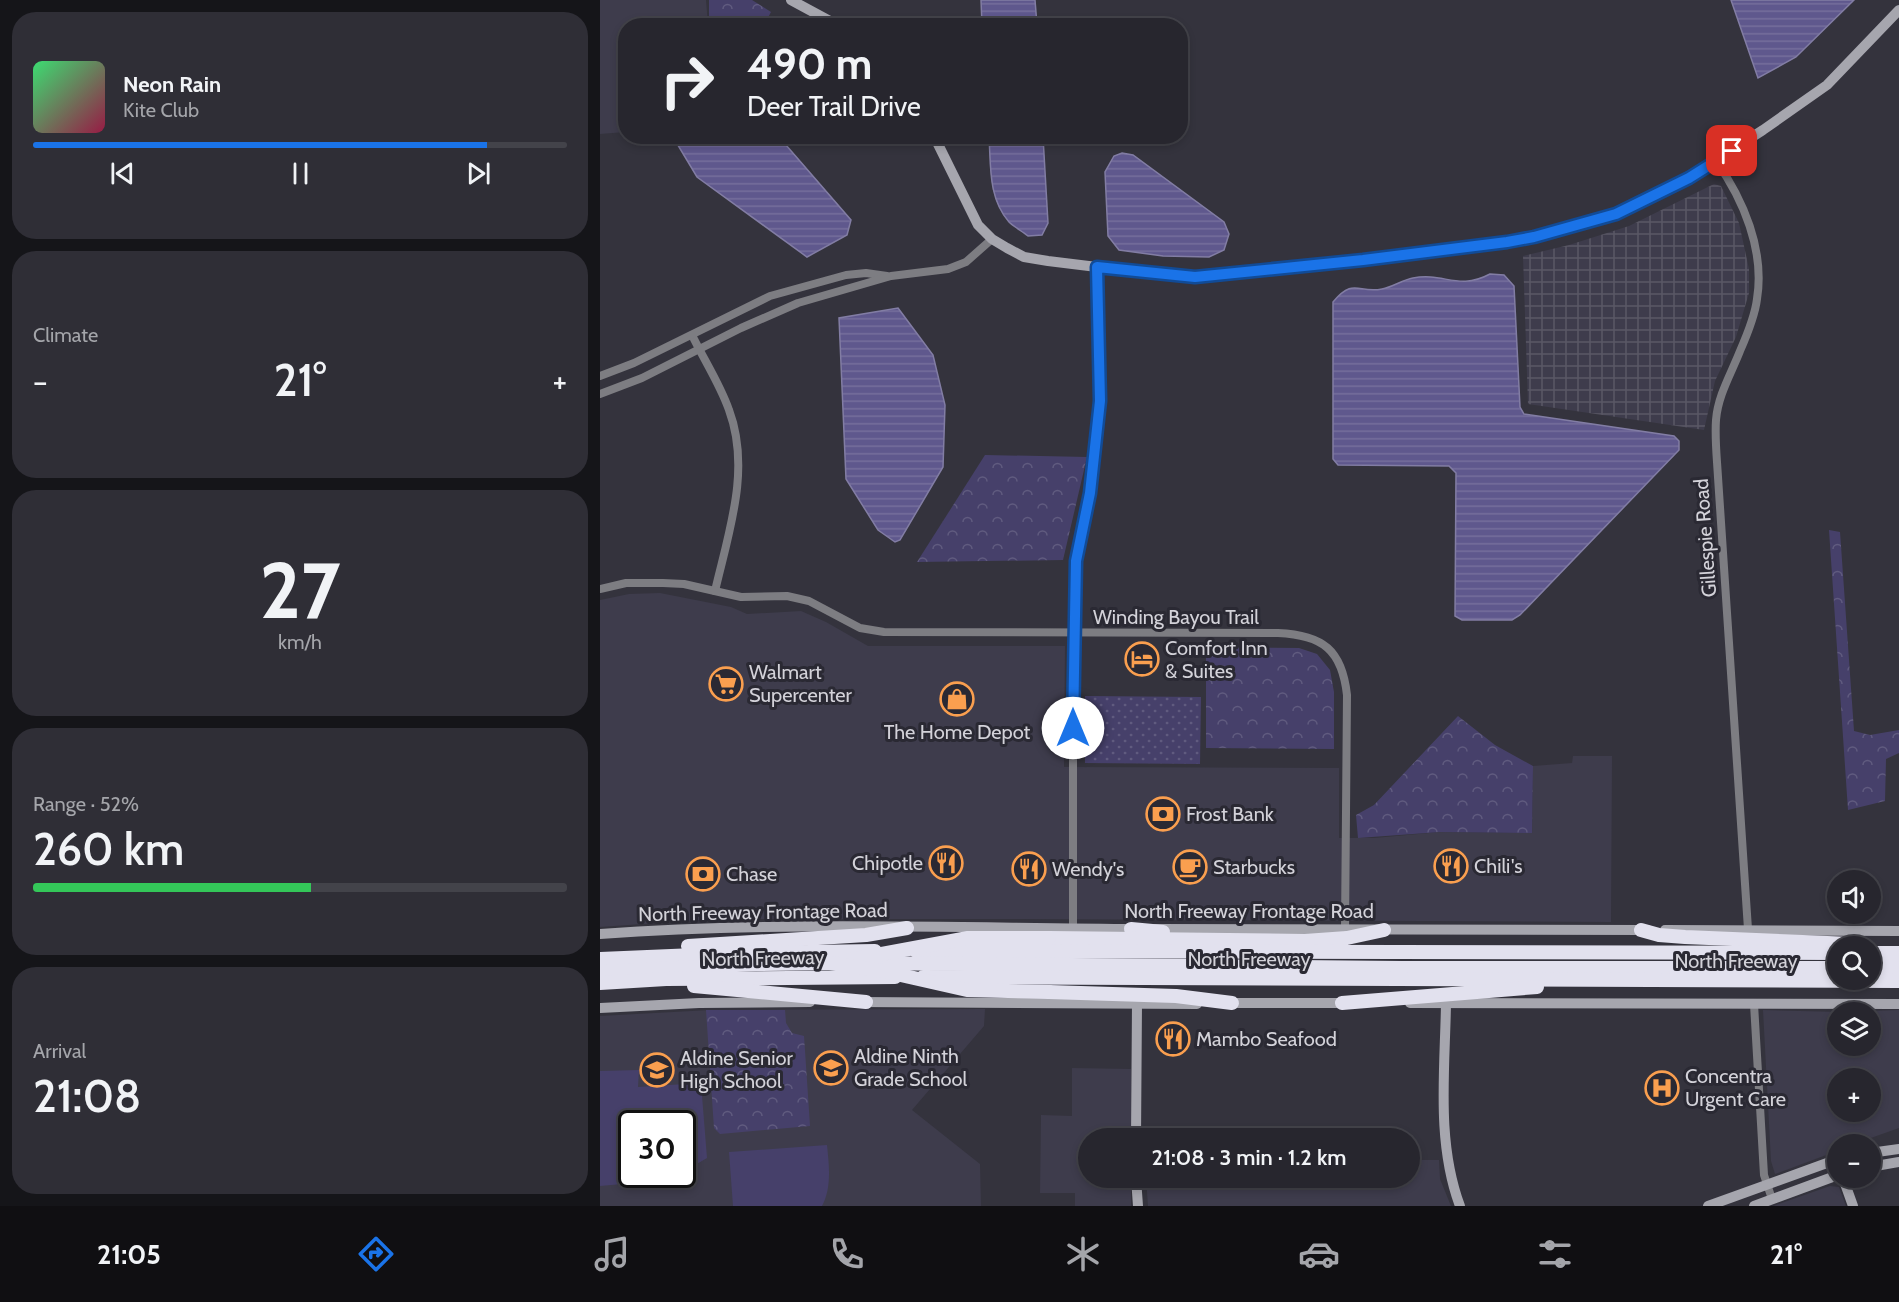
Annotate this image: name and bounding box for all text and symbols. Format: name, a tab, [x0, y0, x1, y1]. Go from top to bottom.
text: 490 m	[747, 38, 872, 90]
icon: right	[648, 42, 726, 120]
text: Neon Rain	[123, 71, 221, 98]
text: Deer Trail Drive	[747, 90, 921, 123]
text: Kite Club	[123, 98, 199, 122]
pin	[1706, 125, 1757, 176]
icon: arrive	[1715, 134, 1748, 167]
icon: previous	[106, 157, 139, 190]
icon: pause	[284, 157, 317, 190]
icon: next	[462, 157, 495, 190]
text: Climate	[33, 323, 98, 347]
text: 21°	[274, 353, 326, 407]
text: −	[33, 361, 48, 401]
text: +	[552, 361, 567, 401]
street label: Gillespie Road	[1689, 478, 1721, 598]
text: 27	[259, 543, 341, 638]
street label: Winding Bayou Trail	[1093, 605, 1259, 629]
text: km/h	[278, 630, 322, 654]
place label: Comfort Inn & Suites	[1165, 636, 1268, 683]
hotel icon: Comfort Inn & Suites	[1124, 641, 1160, 677]
place label: Walmart Supercenter	[749, 660, 853, 707]
supermarket icon: Walmart Supercenter	[708, 666, 744, 702]
shop icon: The Home Depot	[939, 681, 975, 717]
position arrow	[1041, 696, 1105, 760]
place label: The Home Depot	[884, 720, 1031, 744]
text: Range · 52%	[33, 792, 139, 816]
bank icon: Frost Bank	[1145, 796, 1181, 832]
place label: Frost Bank	[1186, 802, 1274, 826]
text: 260 km	[33, 822, 184, 876]
restaurant icon: Chipotle	[928, 845, 964, 881]
restaurant icon: Chili's	[1433, 848, 1469, 884]
cafe icon: Starbucks	[1172, 849, 1208, 885]
place label: Chipotle	[852, 851, 923, 875]
restaurant icon: Wendy's	[1011, 851, 1047, 887]
place label: Chili's	[1474, 854, 1522, 878]
place label: Starbucks	[1213, 855, 1295, 879]
bank icon: Chase	[685, 856, 721, 892]
place label: Wendy's	[1052, 857, 1124, 881]
place label: Chase	[726, 862, 777, 886]
map controls	[1827, 870, 1881, 1188]
button: sound	[1827, 870, 1881, 924]
street label: North Freeway Frontage Road	[638, 898, 888, 926]
street label: North Freeway Frontage Road	[1124, 899, 1374, 923]
button: search	[1827, 936, 1881, 990]
street label: North Freeway	[701, 945, 825, 971]
street label: North Freeway	[1187, 947, 1311, 971]
street label: North Freeway	[1674, 949, 1798, 973]
button: layers	[1827, 1002, 1881, 1056]
restaurant icon: Mambo Seafood	[1155, 1021, 1191, 1057]
place label: Mambo Seafood	[1196, 1027, 1337, 1051]
text: Arrival	[33, 1039, 86, 1063]
place label: Aldine Ninth Grade School	[854, 1044, 968, 1091]
place label: Aldine Senior High School	[680, 1046, 793, 1093]
school or university icon: Aldine Ninth Grade School	[813, 1050, 849, 1086]
school or university icon: Aldine Senior High School	[639, 1052, 675, 1088]
place label: Concentra Urgent Care	[1685, 1064, 1786, 1111]
button: +	[1827, 1068, 1881, 1122]
text: 21:08	[33, 1069, 141, 1123]
hospital icon: Concentra Urgent Care	[1644, 1070, 1680, 1106]
speed limit sign: 30	[618, 1110, 696, 1188]
button: −	[1827, 1134, 1881, 1188]
text: 21:08 · 3 min · 1.2 km	[1152, 1144, 1346, 1171]
icon: directions	[355, 1233, 397, 1275]
icon: music	[591, 1233, 633, 1275]
icon: phone	[826, 1233, 868, 1275]
icon: climate	[1062, 1233, 1104, 1275]
icon: car	[1298, 1233, 1340, 1275]
icon: filters	[1534, 1233, 1576, 1275]
text: 21:05	[97, 1238, 161, 1271]
text: 21°	[1770, 1238, 1802, 1271]

